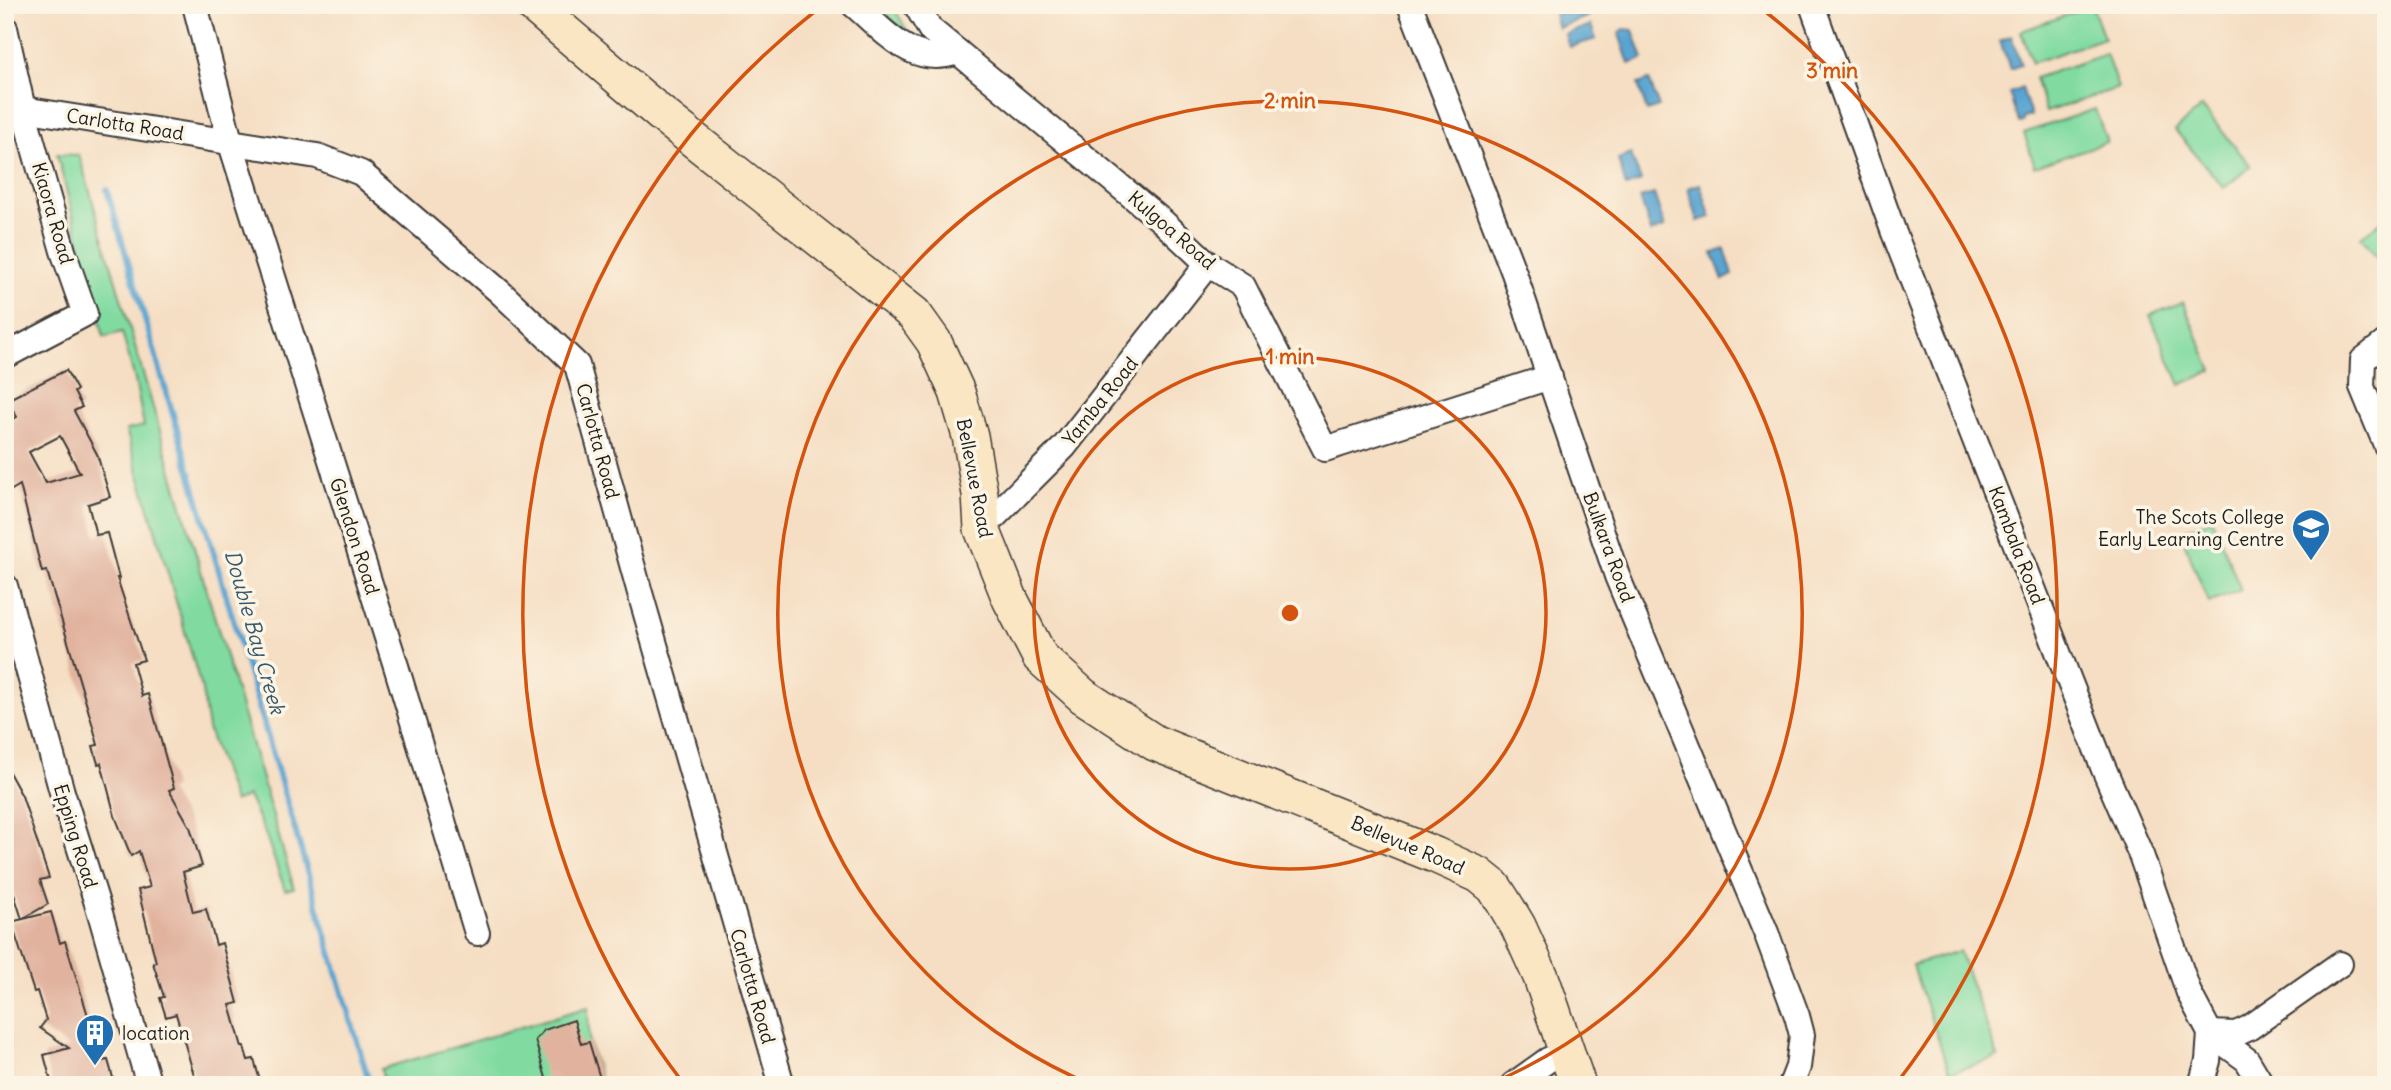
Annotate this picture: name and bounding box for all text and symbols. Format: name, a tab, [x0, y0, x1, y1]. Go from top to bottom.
text: 3 min	[1806, 57, 1858, 84]
text: 2 min	[1264, 87, 1316, 114]
street label: Carlotta Road	[65, 103, 185, 145]
street label: Kiaora Road	[27, 159, 79, 267]
street label: Kulgoa Road	[1123, 185, 1221, 275]
text: 1 min	[1266, 343, 1314, 370]
street label: Yamba Road	[1057, 352, 1143, 450]
street label: Carlotta Road	[571, 381, 625, 501]
street label: Bellevue Road	[952, 416, 998, 540]
street label: Glendon Road	[325, 475, 385, 597]
street label: Kambala Road	[1983, 483, 2051, 607]
street label: Bulkara Road	[1578, 489, 1640, 605]
place label: The Scots College Early Learning Centre	[2098, 505, 2284, 551]
school or university icon: The Scots College Early Learning Centre	[2290, 507, 2332, 562]
water label: Double Bay Creek	[219, 547, 292, 718]
centre of rings	[1278, 601, 1302, 625]
street label: Epping Road	[49, 781, 103, 891]
street label: Bellevue Road	[1348, 810, 1468, 880]
street label: Carlotta Road	[725, 926, 781, 1046]
building icon: location	[74, 1012, 116, 1067]
place label: location	[122, 1021, 190, 1045]

